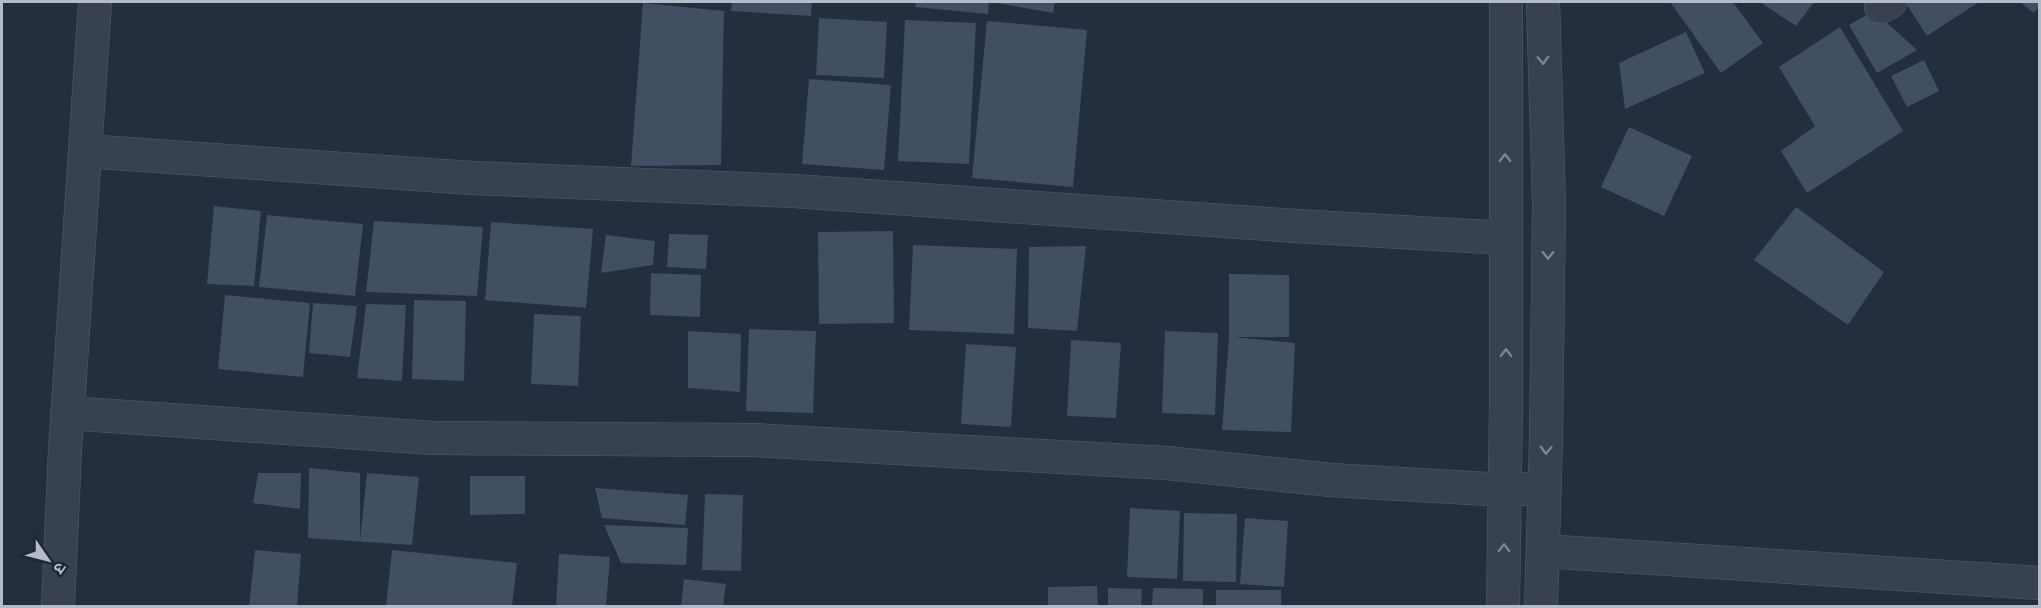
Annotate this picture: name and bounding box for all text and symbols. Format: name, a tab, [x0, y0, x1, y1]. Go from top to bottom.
one-way arrow	[1537, 55, 1550, 64]
one-way arrow	[1499, 154, 1511, 163]
one-way arrow	[1542, 250, 1554, 259]
one-way arrow	[1500, 349, 1512, 358]
one-way arrow	[1540, 445, 1552, 454]
north arrow	[18, 530, 78, 590]
one-way arrow	[1498, 544, 1510, 553]
text: उ	[50, 560, 71, 579]

